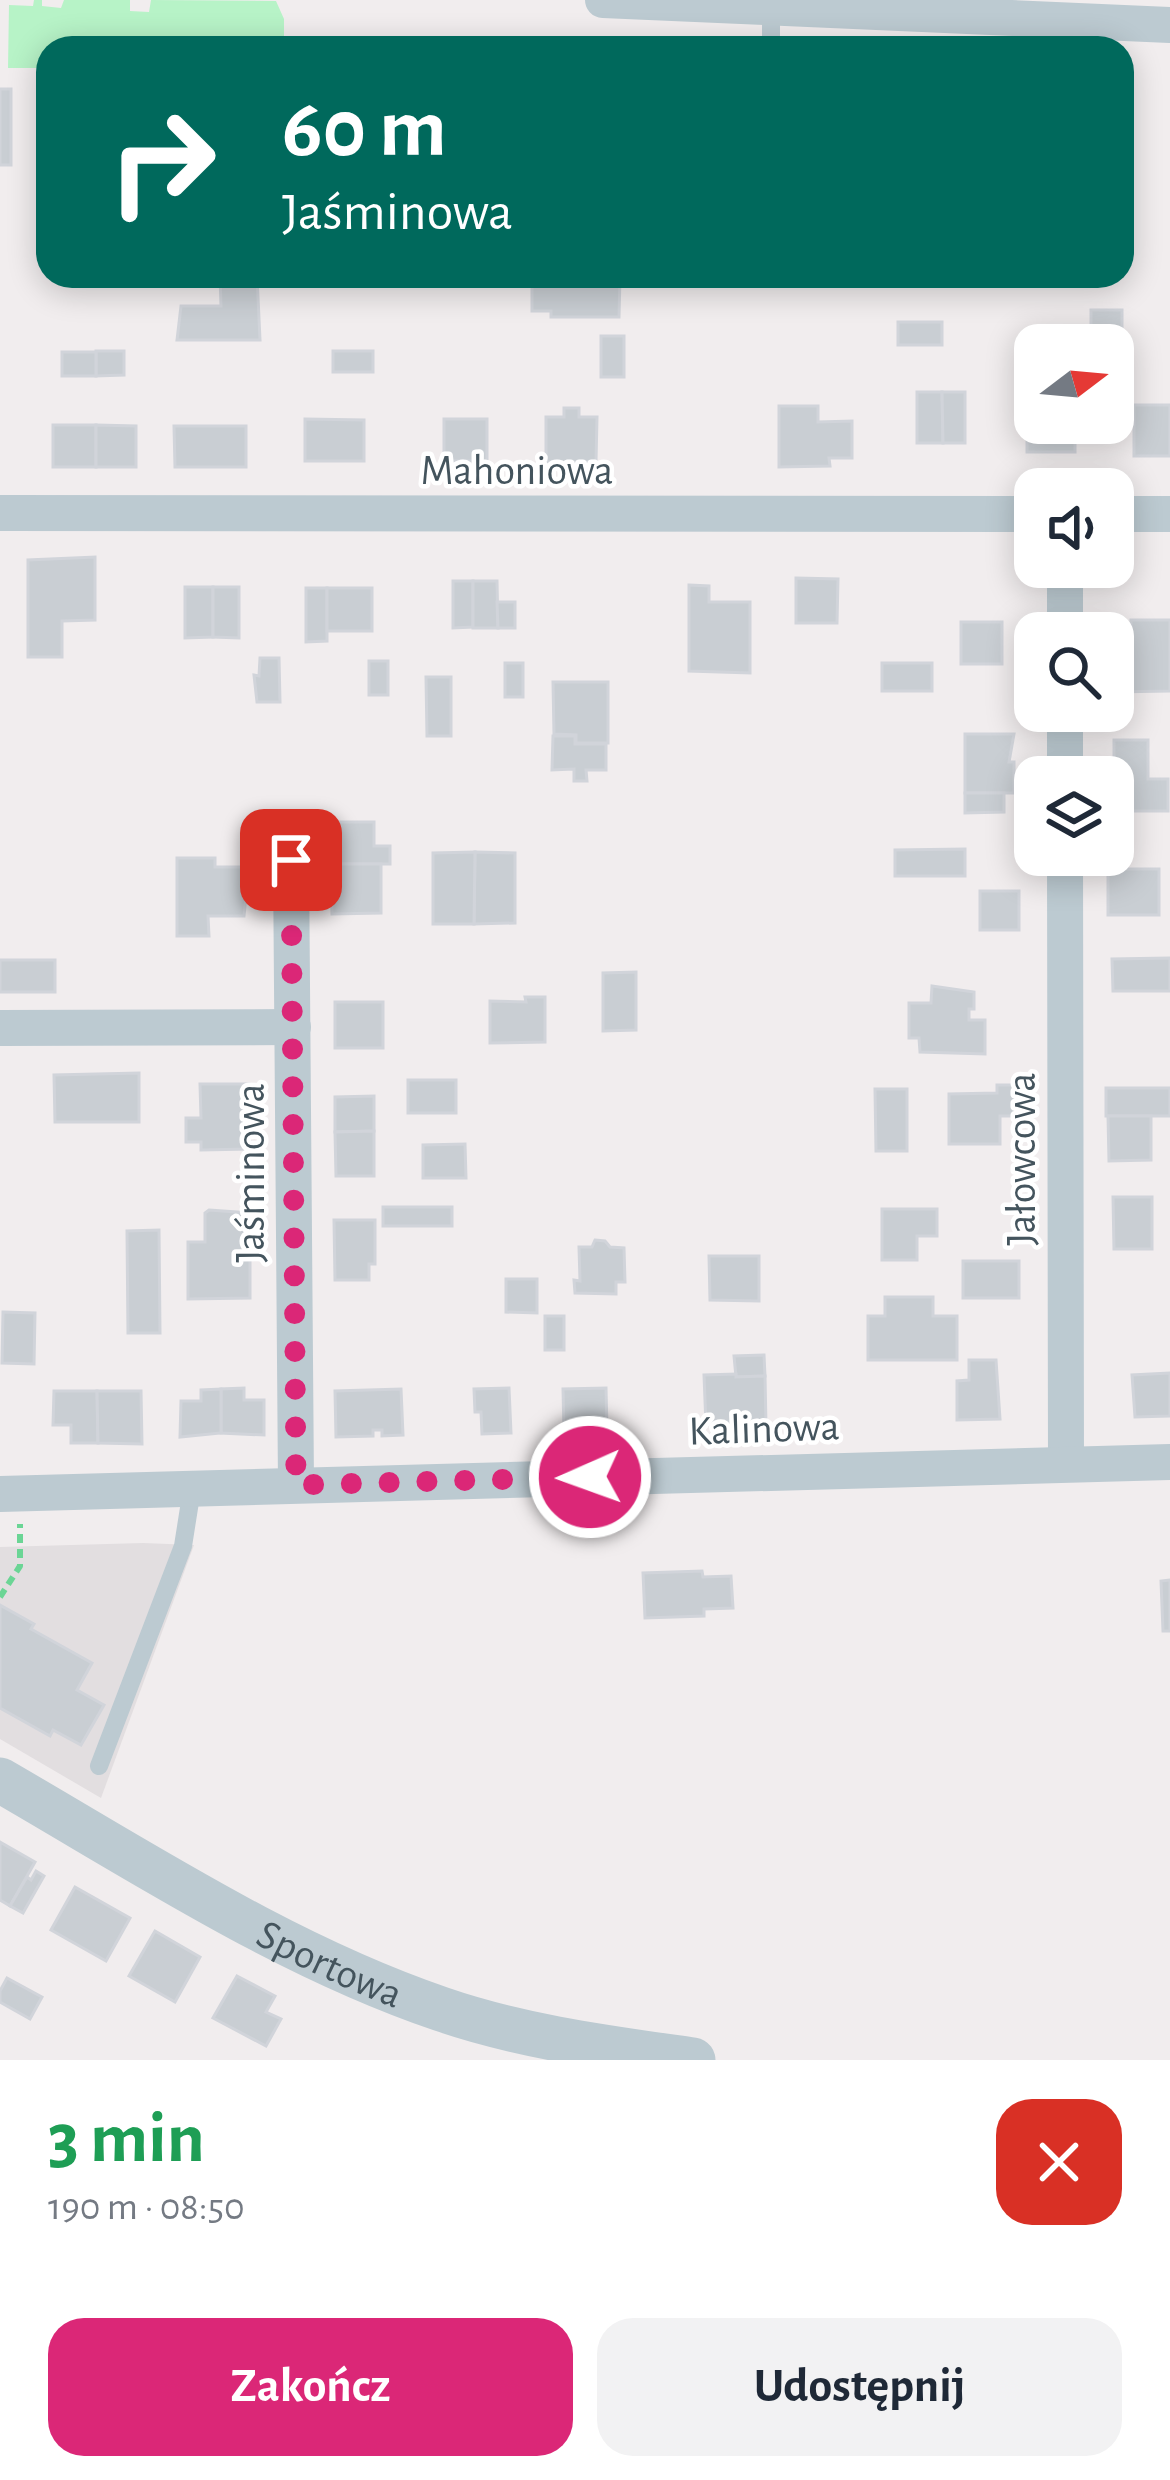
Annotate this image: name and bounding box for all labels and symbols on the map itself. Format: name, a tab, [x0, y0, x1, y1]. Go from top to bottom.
north arrow	[1014, 324, 1134, 444]
street label: Mahoniowa	[420, 450, 614, 492]
pin	[240, 809, 342, 911]
street label: Jałowcowa	[1001, 1072, 1043, 1246]
street label: Jaśminowa	[230, 1083, 272, 1263]
street label: Kalinowa	[688, 1405, 840, 1453]
position arrow	[527, 1414, 653, 1540]
street label: Sportowa	[250, 1913, 408, 2016]

